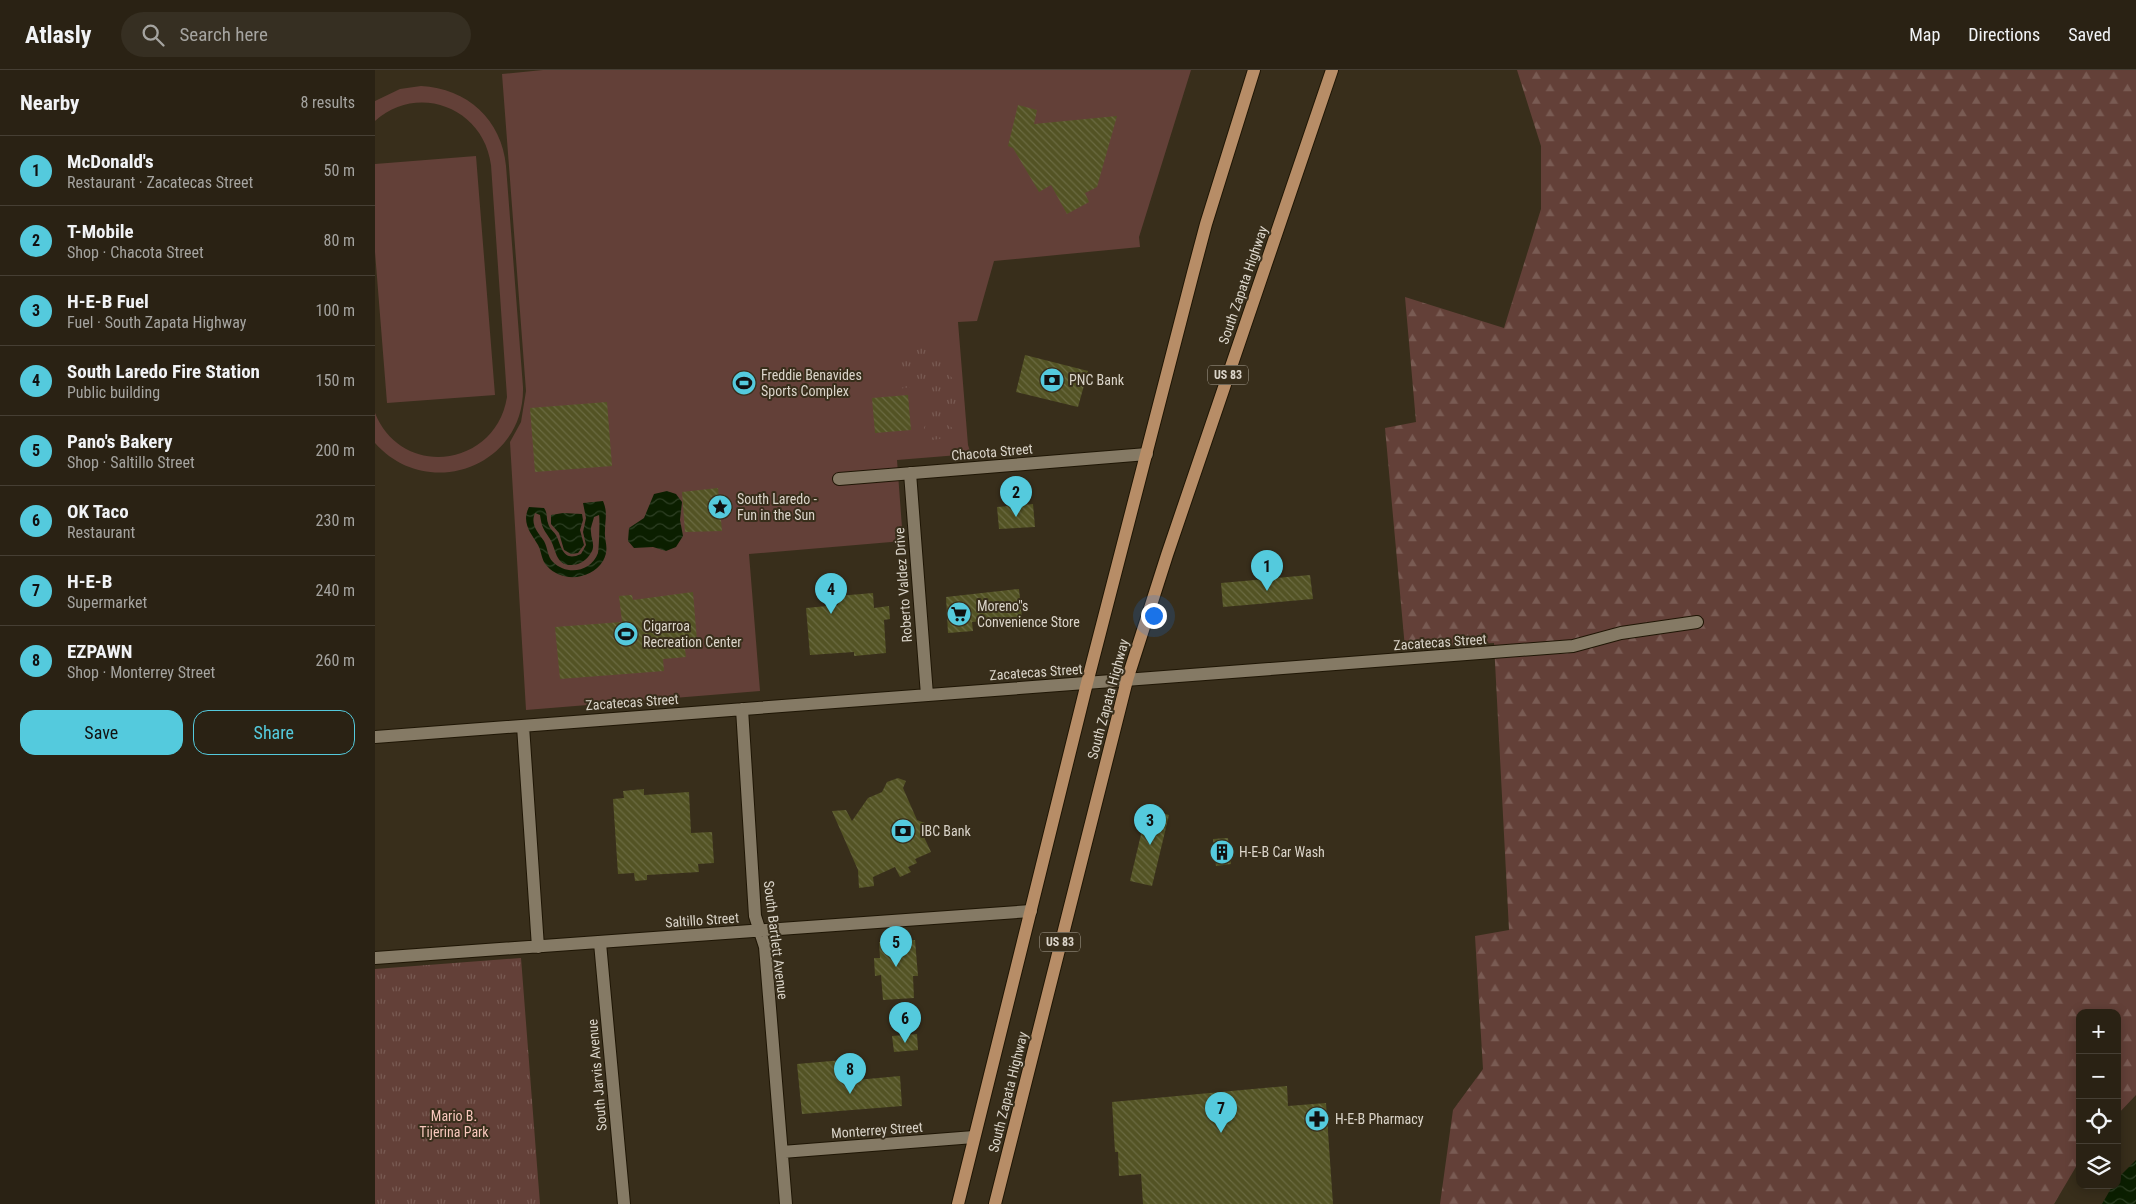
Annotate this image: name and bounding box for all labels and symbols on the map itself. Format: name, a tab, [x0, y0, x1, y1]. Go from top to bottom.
street label: South Zapata Highway	[1215, 224, 1271, 346]
road number: US 83	[1208, 366, 1248, 384]
place label: Freddie Benavides Sports Complex	[761, 367, 862, 399]
bank icon: PNC Bank	[1039, 367, 1065, 393]
sports icon: Freddie Benavides Sports Complex	[731, 370, 757, 396]
place label: PNC Bank	[1069, 372, 1125, 388]
street label: Chacota Street	[951, 440, 1033, 464]
pin: 2	[1000, 476, 1032, 517]
place label: South Laredo - Fun in the Sun	[737, 491, 817, 523]
place icon: South Laredo - Fun in the Sun	[707, 494, 733, 520]
street label: Roberto Valdez Drive	[891, 527, 915, 643]
pin: 1	[1251, 550, 1283, 591]
pin: 4	[815, 573, 847, 614]
place label: Moreno"s Convenience Store	[977, 598, 1080, 630]
supermarket icon: Moreno"s Convenience Store	[946, 601, 972, 627]
your location	[1141, 603, 1167, 629]
place label: Cigarroa Recreation Center	[643, 618, 742, 650]
sports icon: Cigarroa Recreation Center	[613, 621, 639, 647]
street label: Zacatecas Street	[1393, 631, 1487, 653]
street label: South Zapata Highway	[1084, 637, 1132, 761]
street label: Zacatecas Street	[989, 661, 1083, 683]
street label: Zacatecas Street	[585, 691, 679, 713]
pin: 3	[1134, 804, 1166, 845]
bank icon: IBC Bank	[890, 818, 916, 844]
place label: IBC Bank	[921, 823, 971, 839]
building icon: H-E-B Car Wash	[1209, 839, 1235, 865]
place label: H-E-B Car Wash	[1239, 844, 1325, 860]
street label: South Bartlett Avenue	[761, 880, 791, 1001]
street label: Saltillo Street	[665, 909, 739, 931]
pin: 5	[880, 926, 912, 967]
road number: US 83	[1040, 932, 1080, 952]
pin: 6	[889, 1002, 921, 1043]
street label: South Jarvis Avenue	[584, 1018, 610, 1132]
street label: South Zapata Highway	[985, 1030, 1031, 1154]
pin: 8	[834, 1053, 866, 1094]
pin: 7	[1205, 1092, 1237, 1133]
pharmacy icon: H-E-B Pharmacy	[1304, 1106, 1330, 1132]
park label: Mario B. Tijerina Park	[419, 1108, 489, 1140]
place label: H-E-B Pharmacy	[1335, 1111, 1424, 1127]
street label: Monterrey Street	[831, 1119, 923, 1141]

